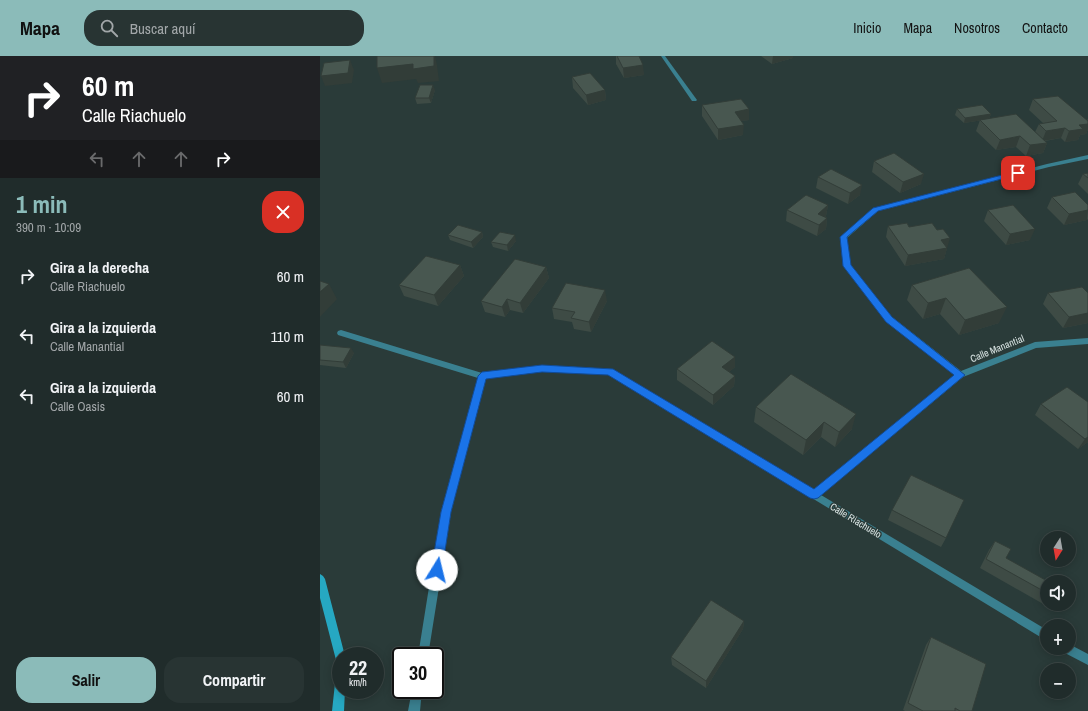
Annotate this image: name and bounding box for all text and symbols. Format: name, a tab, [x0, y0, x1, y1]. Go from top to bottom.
search box	[84, 10, 364, 46]
text: Mapa	[20, 15, 60, 41]
icon: search	[98, 17, 120, 39]
text: Buscar aquí	[130, 18, 195, 39]
text: Inicio	[853, 19, 881, 37]
text: Mapa	[903, 19, 932, 37]
text: Nosotros	[954, 19, 1000, 37]
text: Contacto	[1022, 19, 1068, 37]
text: 60 m	[82, 67, 134, 105]
icon: right	[16, 72, 68, 124]
text: Calle Riachuelo	[82, 103, 186, 128]
icon: left	[86, 148, 108, 170]
icon: ahead	[128, 148, 150, 170]
icon: ahead	[170, 148, 192, 170]
icon: right	[212, 148, 234, 170]
pin	[1001, 156, 1035, 190]
icon: arrive	[1007, 162, 1029, 184]
text: 1 min	[16, 188, 67, 220]
button: close	[262, 191, 304, 233]
text: 390 m · 10:09	[16, 219, 81, 236]
text: Gira a la derecha	[50, 257, 149, 278]
icon: right	[16, 265, 38, 287]
text: 60 m	[277, 266, 304, 287]
text: Calle Riachuelo	[50, 278, 125, 295]
text: Gira a la izquierda	[50, 317, 156, 338]
icon: left	[16, 325, 38, 347]
text: 110 m	[271, 326, 304, 347]
street label: Calle Manantial	[968, 332, 1026, 365]
text: Calle Manantial	[50, 338, 124, 355]
text: Gira a la izquierda	[50, 377, 156, 398]
icon: left	[16, 385, 38, 407]
text: 60 m	[277, 386, 304, 407]
text: Calle Oasis	[50, 398, 105, 415]
street label: Calle Riachuelo	[828, 500, 884, 541]
north arrow	[1040, 531, 1076, 567]
map controls	[1040, 531, 1076, 699]
position arrow	[416, 549, 458, 591]
button: sound	[1040, 575, 1076, 611]
button: +	[1040, 619, 1076, 655]
speed limit sign: 30	[392, 647, 444, 699]
text: 22	[349, 654, 367, 681]
button: Salir	[16, 657, 156, 703]
button: Compartir	[164, 657, 304, 703]
button: −	[1040, 663, 1076, 699]
text: km/h	[349, 676, 367, 689]

